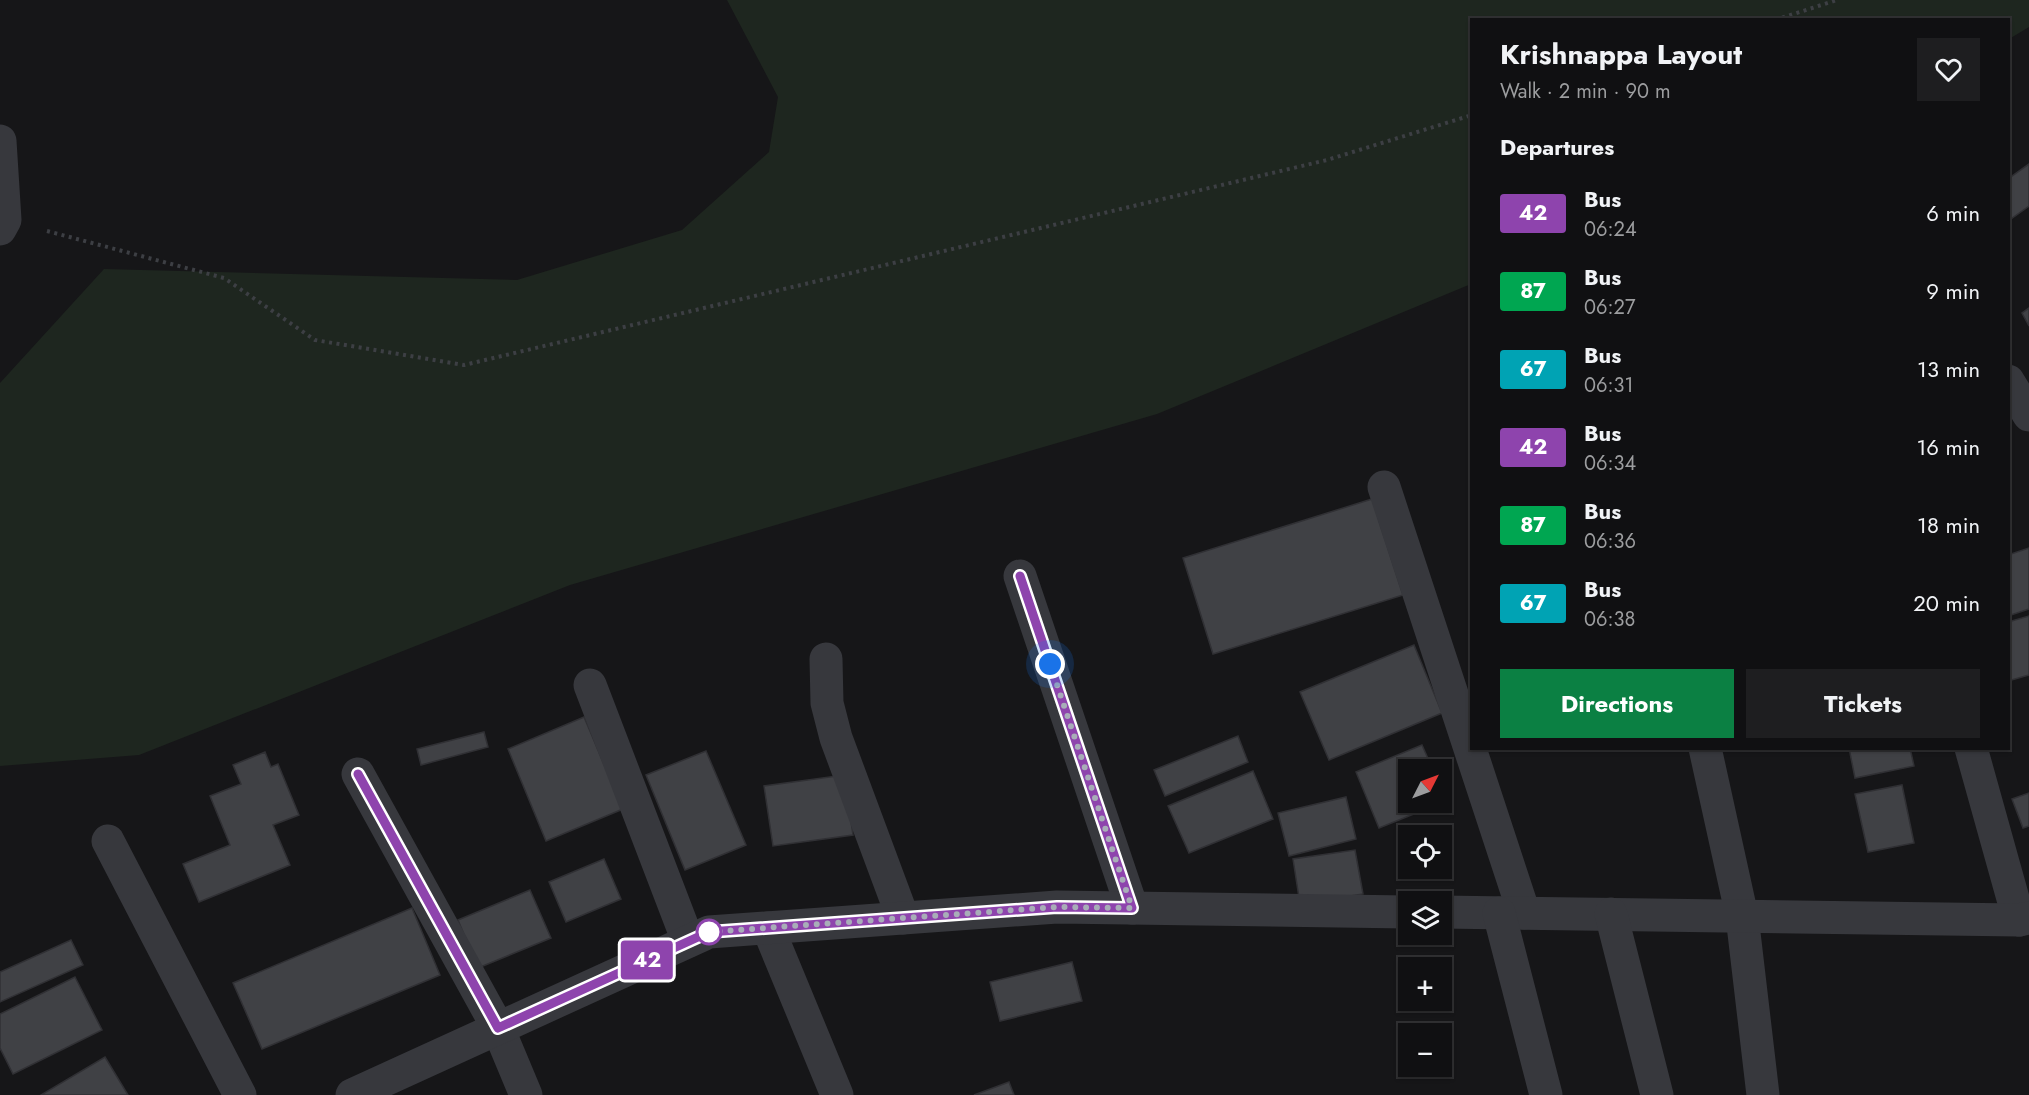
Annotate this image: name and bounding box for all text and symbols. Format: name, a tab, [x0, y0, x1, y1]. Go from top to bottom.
text: Krishnappa Layout	[1500, 34, 1742, 75]
button: heart	[1917, 38, 1980, 101]
text: Walk · 2 min · 90 m	[1500, 77, 1671, 106]
text: Departures	[1500, 131, 1614, 163]
text: Bus	[1584, 183, 1621, 215]
text: 6 min	[1926, 197, 1980, 229]
text: 42	[1519, 198, 1547, 228]
text: 06:24	[1584, 215, 1637, 244]
text: Bus	[1584, 261, 1621, 293]
text: 9 min	[1926, 275, 1980, 307]
text: 87	[1520, 276, 1546, 306]
text: 06:27	[1584, 293, 1635, 322]
text: Bus	[1584, 339, 1621, 371]
text: 13 min	[1917, 353, 1980, 385]
text: 67	[1520, 354, 1546, 384]
text: 06:31	[1584, 371, 1633, 400]
text: Bus	[1584, 417, 1621, 449]
text: 16 min	[1916, 431, 1980, 463]
text: 42	[1519, 432, 1547, 462]
text: 06:34	[1584, 449, 1636, 478]
text: Bus	[1584, 495, 1621, 527]
text: 18 min	[1917, 509, 1980, 541]
text: 87	[1520, 510, 1546, 540]
text: 06:36	[1584, 527, 1636, 556]
text: Bus	[1584, 573, 1621, 605]
text: 20 min	[1913, 587, 1980, 619]
text: 67	[1520, 588, 1546, 618]
text: 06:38	[1584, 605, 1635, 634]
your location	[1035, 649, 1065, 679]
button: Directions	[1500, 669, 1734, 738]
button: Tickets	[1746, 669, 1980, 738]
north arrow	[1398, 759, 1452, 813]
map controls	[1398, 759, 1452, 1077]
button: locate	[1398, 825, 1452, 879]
button: layers	[1398, 891, 1452, 945]
unlabelled marker	[696, 919, 722, 945]
line badge: 42	[620, 940, 674, 980]
text: 42	[633, 945, 661, 975]
button: +	[1398, 957, 1452, 1011]
button: −	[1398, 1023, 1452, 1077]

